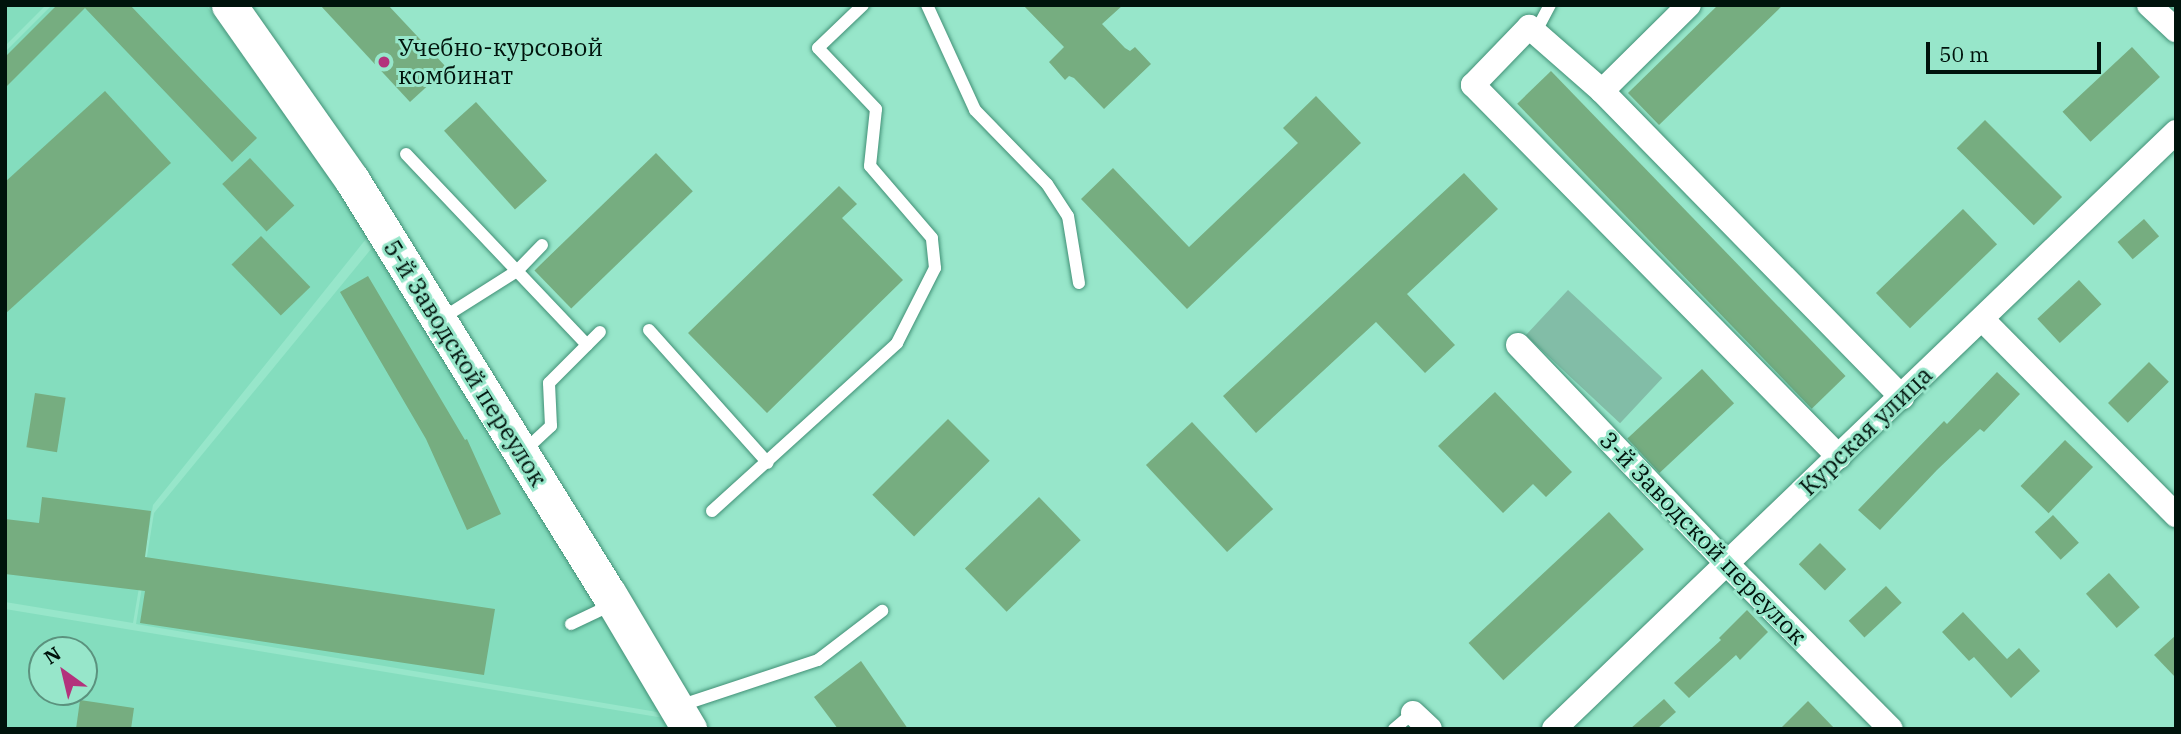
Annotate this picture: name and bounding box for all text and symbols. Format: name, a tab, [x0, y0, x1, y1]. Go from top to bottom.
scale bar	[1929, 28, 2104, 72]
place label: Учебно-курсовой комбинат	[398, 34, 603, 90]
text: 50 m	[1939, 40, 1989, 68]
marker: Учебно-курсовой комбинат	[376, 54, 392, 70]
street label: 5-й Заводской переулок	[377, 234, 553, 492]
street label: Курская улица	[1794, 360, 1938, 502]
street label: 3-й Заводской переулок	[1594, 425, 1812, 651]
north arrow	[28, 636, 98, 706]
text: N	[39, 641, 65, 669]

